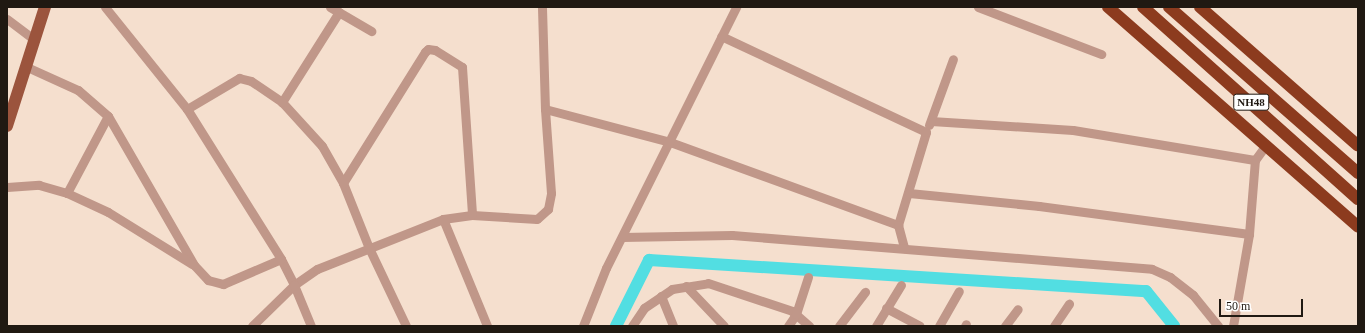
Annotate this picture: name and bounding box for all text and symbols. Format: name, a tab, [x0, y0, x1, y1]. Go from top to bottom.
road number: NH48	[1233, 93, 1269, 111]
scale bar	[1221, 291, 1305, 317]
text: 50 m	[1226, 299, 1250, 313]

